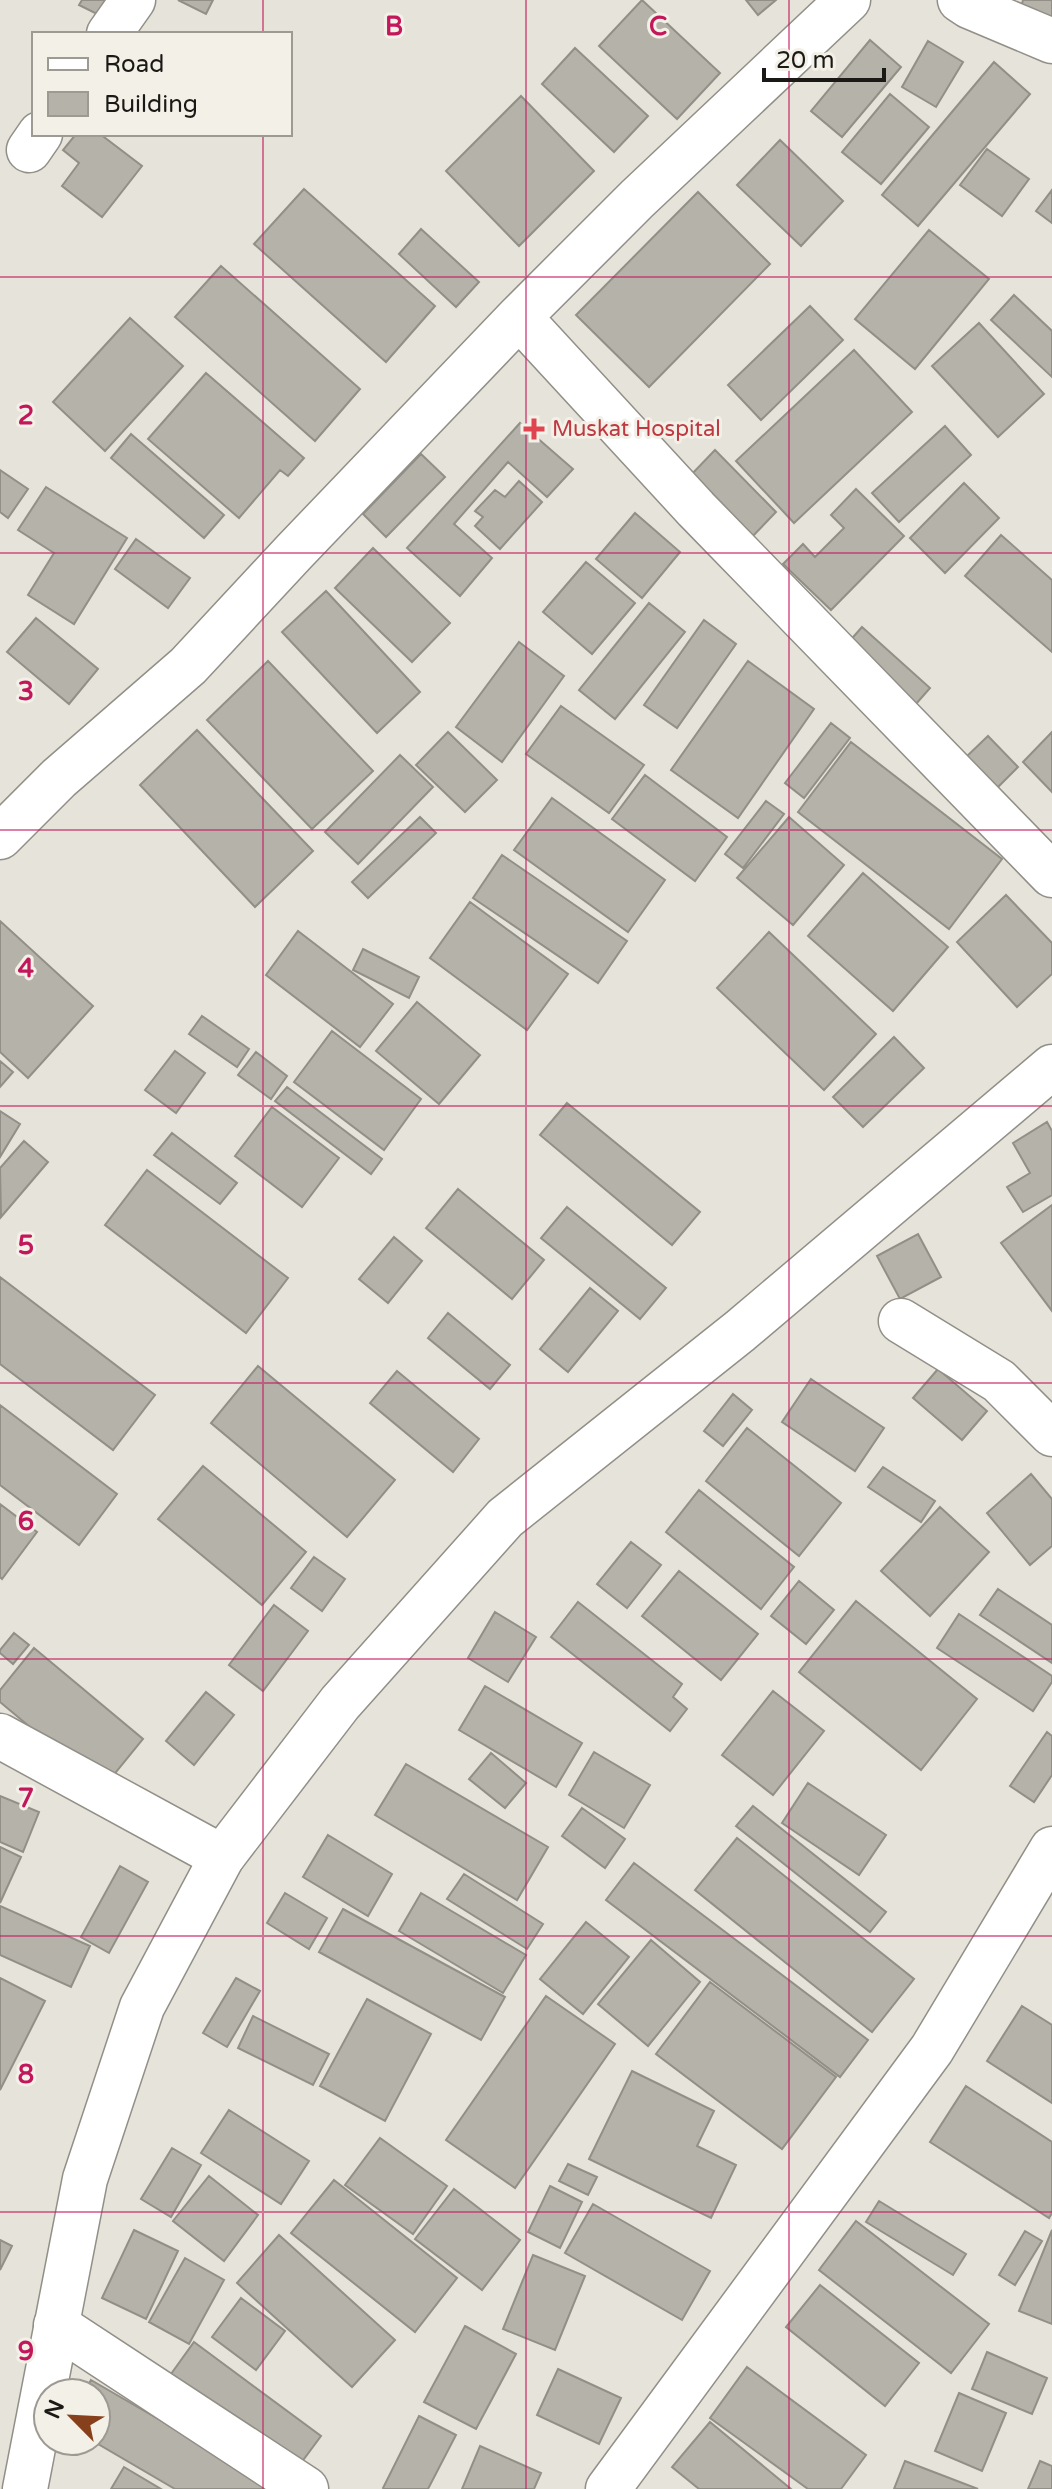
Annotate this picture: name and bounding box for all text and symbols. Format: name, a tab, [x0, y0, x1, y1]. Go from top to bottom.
text: B	[385, 11, 403, 42]
text: C	[649, 11, 667, 42]
legend	[32, 32, 292, 136]
scale bar	[764, 32, 884, 82]
text: 20 m	[776, 46, 834, 75]
text: Road	[104, 50, 164, 79]
text: Building	[104, 90, 198, 119]
text: 2	[18, 400, 34, 431]
place label: Muskat Hospital	[552, 416, 721, 442]
marker: Muskat Hospital	[523, 418, 545, 440]
text: 3	[18, 676, 34, 707]
text: 4	[18, 953, 34, 984]
text: 5	[18, 1230, 34, 1261]
text: 6	[18, 1506, 34, 1537]
text: 7	[18, 1783, 34, 1814]
text: 8	[18, 2059, 34, 2090]
text: 9	[18, 2336, 34, 2367]
north arrow	[32, 2377, 112, 2457]
text: N	[39, 2396, 70, 2423]

